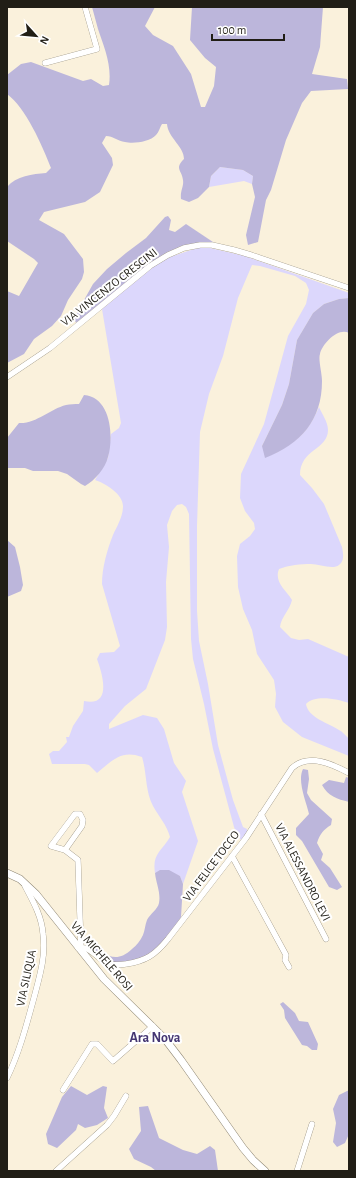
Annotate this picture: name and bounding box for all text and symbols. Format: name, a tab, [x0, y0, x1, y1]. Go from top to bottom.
north arrow	[16, 16, 56, 56]
scale bar	[212, 16, 284, 42]
text: 100 m	[218, 24, 246, 36]
text: N	[38, 34, 51, 46]
street label: VIA VINCENZO CRESCINI	[59, 246, 159, 328]
street label: VIA ALESSANDRO LEVI	[273, 821, 333, 923]
street label: VIA FELICE TOCCO	[181, 828, 242, 904]
street label: VIA MICHELE ROSI	[69, 919, 135, 993]
street label: VIA SILIQUA	[14, 948, 39, 1008]
district label: Ara Nova	[130, 1031, 181, 1045]

